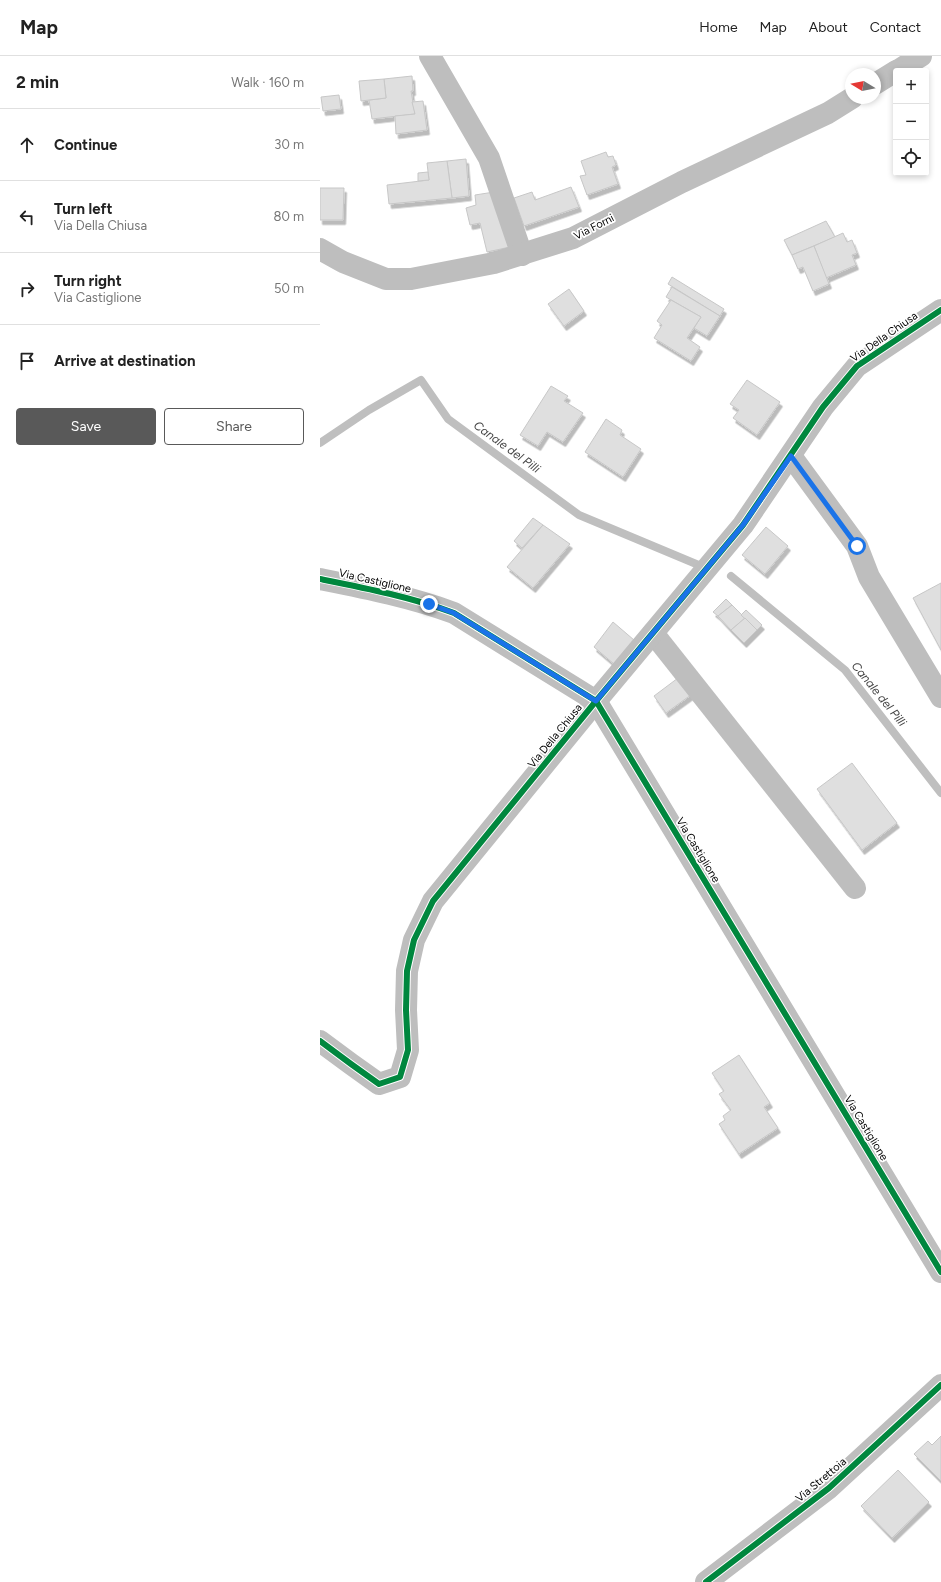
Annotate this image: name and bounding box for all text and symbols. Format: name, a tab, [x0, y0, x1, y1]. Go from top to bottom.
text: Map	[20, 16, 58, 39]
text: Home	[699, 19, 738, 36]
text: Map	[760, 19, 787, 36]
text: About	[809, 19, 848, 36]
text: Contact	[870, 19, 921, 36]
north arrow	[845, 68, 881, 104]
map controls	[893, 68, 929, 176]
button: +	[893, 68, 929, 104]
text: 2 min	[16, 72, 59, 92]
text: Walk · 160 m	[231, 75, 304, 90]
button: −	[893, 104, 929, 140]
icon: ahead	[16, 134, 38, 156]
text: Continue	[54, 136, 117, 154]
text: 30 m	[274, 137, 304, 152]
button: locate	[893, 140, 929, 176]
text: Turn left	[54, 200, 112, 218]
icon: left	[16, 206, 38, 228]
text: 80 m	[273, 209, 304, 224]
street label: Via Forni	[572, 211, 616, 243]
text: Via Della Chiusa	[54, 218, 147, 233]
text: Turn right	[54, 272, 122, 290]
icon: right	[16, 278, 38, 300]
text: 50 m	[274, 281, 304, 296]
text: Via Castiglione	[54, 290, 141, 305]
street label: Via Della Chiusa	[848, 309, 920, 365]
icon: arrive	[16, 350, 38, 372]
text: Arrive at destination	[54, 352, 195, 370]
button: Save	[16, 408, 156, 445]
button: Share	[164, 408, 304, 445]
water label: Canale del Pilli	[471, 418, 543, 476]
route start	[848, 537, 866, 555]
street label: Via Castiglione	[338, 566, 412, 596]
route end	[420, 595, 438, 613]
water label: Canale del Pilli	[849, 659, 909, 729]
street label: Via Della Chiusa	[525, 701, 585, 771]
street label: Via Castiglione	[673, 815, 723, 885]
street label: Via Castiglione	[841, 1093, 891, 1163]
street label: Via Strettoia	[793, 1455, 849, 1505]

